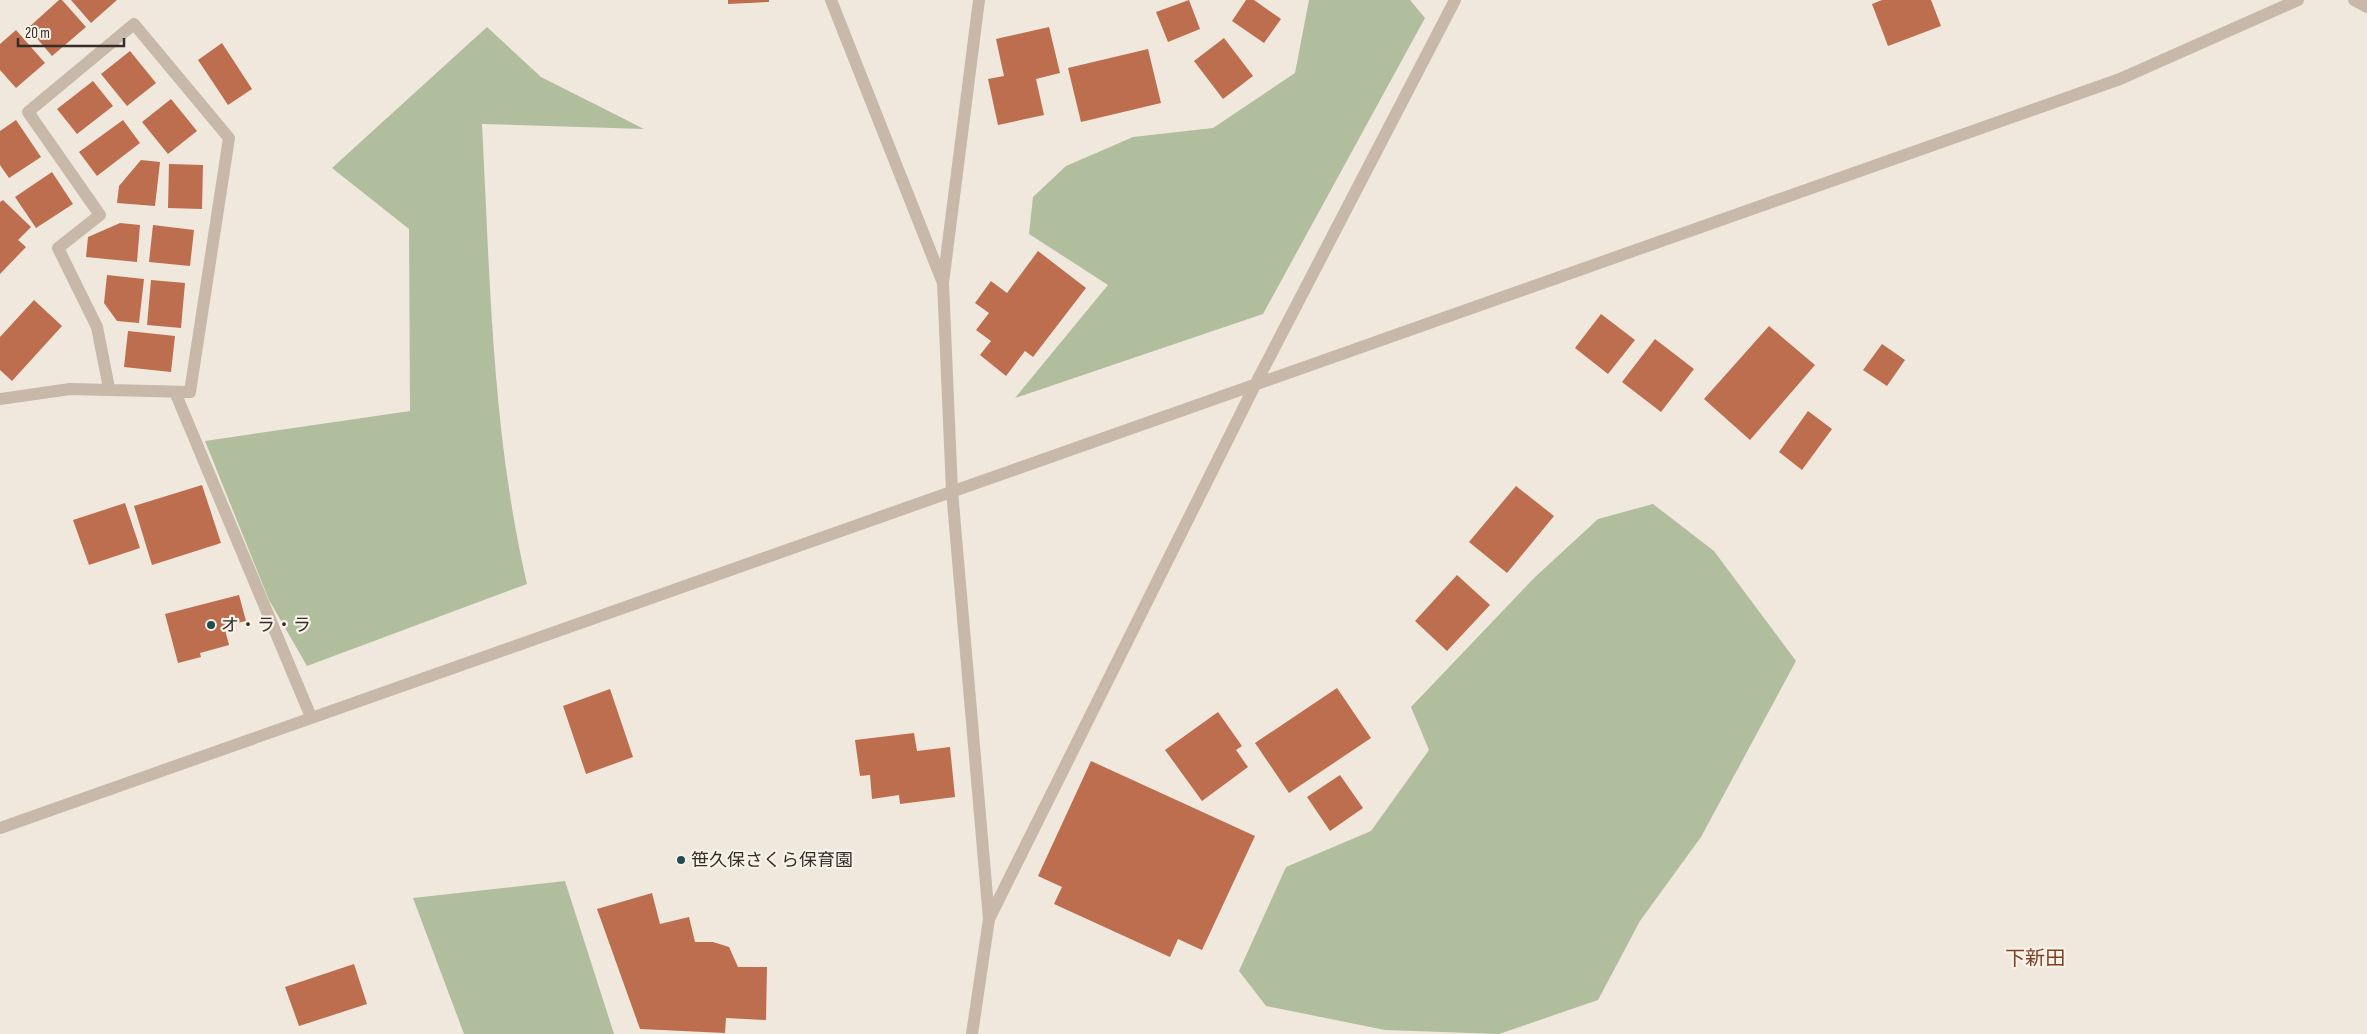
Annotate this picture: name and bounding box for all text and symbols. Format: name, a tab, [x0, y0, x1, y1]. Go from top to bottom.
scale bar	[18, 15, 124, 47]
text: 20 m	[25, 24, 50, 43]
place label: オ・ラ・ラ	[221, 615, 311, 636]
marker: オ・ラ・ラ	[205, 619, 217, 631]
place label: 笹久保さくら保育園	[691, 850, 853, 871]
marker: 笹久保さくら保育園	[675, 854, 687, 866]
district label: 下新田	[2005, 947, 2065, 971]

